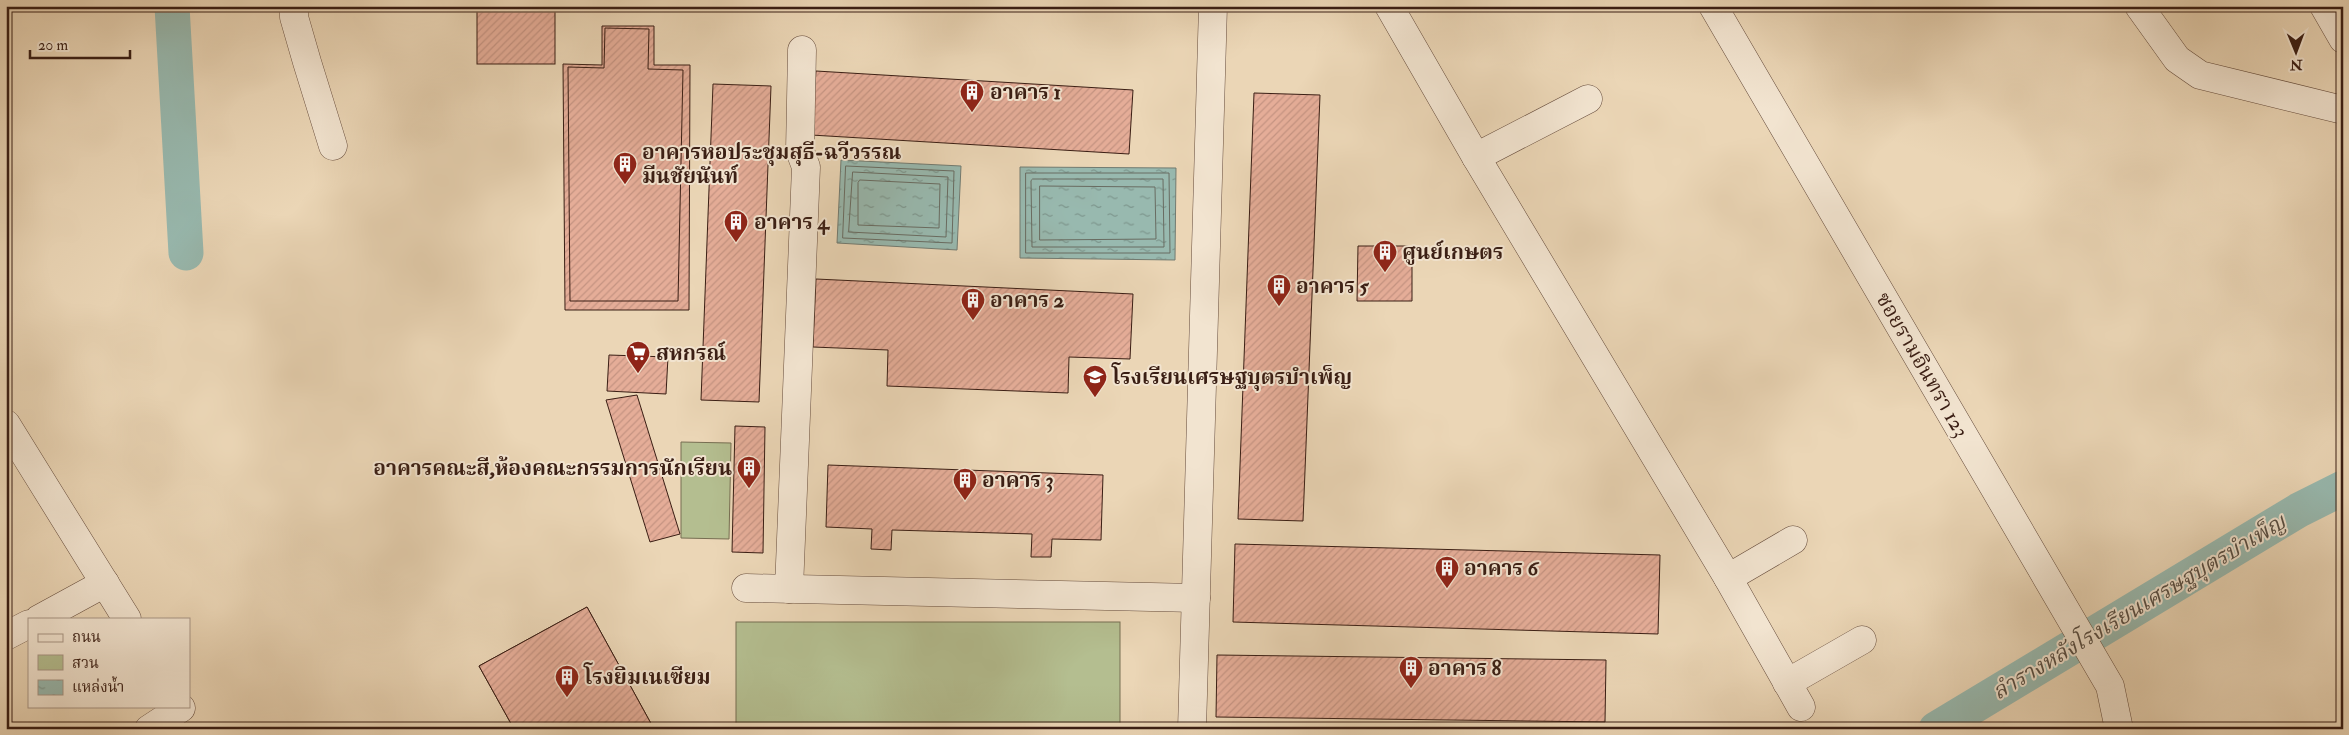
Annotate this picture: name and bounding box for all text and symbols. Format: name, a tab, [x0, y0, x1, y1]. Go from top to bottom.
scale bar	[30, 28, 130, 60]
north arrow	[2272, 28, 2322, 78]
text: 20 m	[38, 36, 68, 55]
text: N	[2289, 56, 2304, 73]
building icon: อาคาร 1	[959, 79, 985, 113]
place label: อาคาร 1	[990, 79, 1061, 106]
place label: อาคารหอประชุมสุธี-ฉวีวรรณ มีนชัยนันท์	[642, 139, 902, 190]
building icon: อาคารหอประชุมสุธี-ฉวีวรรณ มีนชัยนันท์	[612, 151, 638, 185]
building icon: อาคาร 4	[723, 209, 749, 243]
place label: อาคาร 4	[754, 209, 831, 236]
building icon: ศูนย์เกษตร	[1372, 239, 1398, 273]
place label: ศูนย์เกษตร	[1402, 239, 1504, 266]
building icon: อาคาร 5	[1266, 273, 1292, 307]
place label: อาคาร 5	[1296, 273, 1370, 300]
building icon: อาคาร 2	[960, 287, 986, 321]
place label: อาคาร 2	[990, 287, 1065, 314]
street label: ซอยรามอินทรา 123	[1870, 288, 1974, 442]
supermarket icon: สหกรณ์	[625, 340, 651, 374]
place label: สหกรณ์	[656, 340, 727, 367]
place label: โรงเรียนเศรษฐบุตรบำเพ็ญ	[1111, 362, 1352, 391]
school or university icon: โรงเรียนเศรษฐบุตรบำเพ็ญ	[1082, 364, 1108, 398]
place label: อาคารคณะสี,ห้องคณะกรรมการนักเรียน	[373, 455, 732, 482]
building icon: อาคารคณะสี,ห้องคณะกรรมการนักเรียน	[736, 455, 762, 489]
building icon: อาคาร 3	[952, 467, 978, 501]
place label: อาคาร 3	[982, 467, 1054, 494]
water label: ลำรางหลังโรงเรียนเศรษฐบุตรบำเพ็ญ	[1986, 505, 2292, 706]
building icon: อาคาร 6	[1434, 555, 1460, 589]
place label: อาคาร 6	[1464, 555, 1540, 582]
legend	[28, 618, 190, 708]
text: ถนน	[72, 628, 101, 647]
text: สวน	[72, 654, 99, 673]
building icon: อาคาร 8	[1398, 655, 1424, 689]
place label: อาคาร 8	[1428, 655, 1502, 682]
place label: โรงยิมเนเซียม	[583, 662, 711, 691]
building icon: โรงยิมเนเซียม	[554, 664, 580, 698]
text: แหล่งน้ำ	[72, 676, 124, 697]

